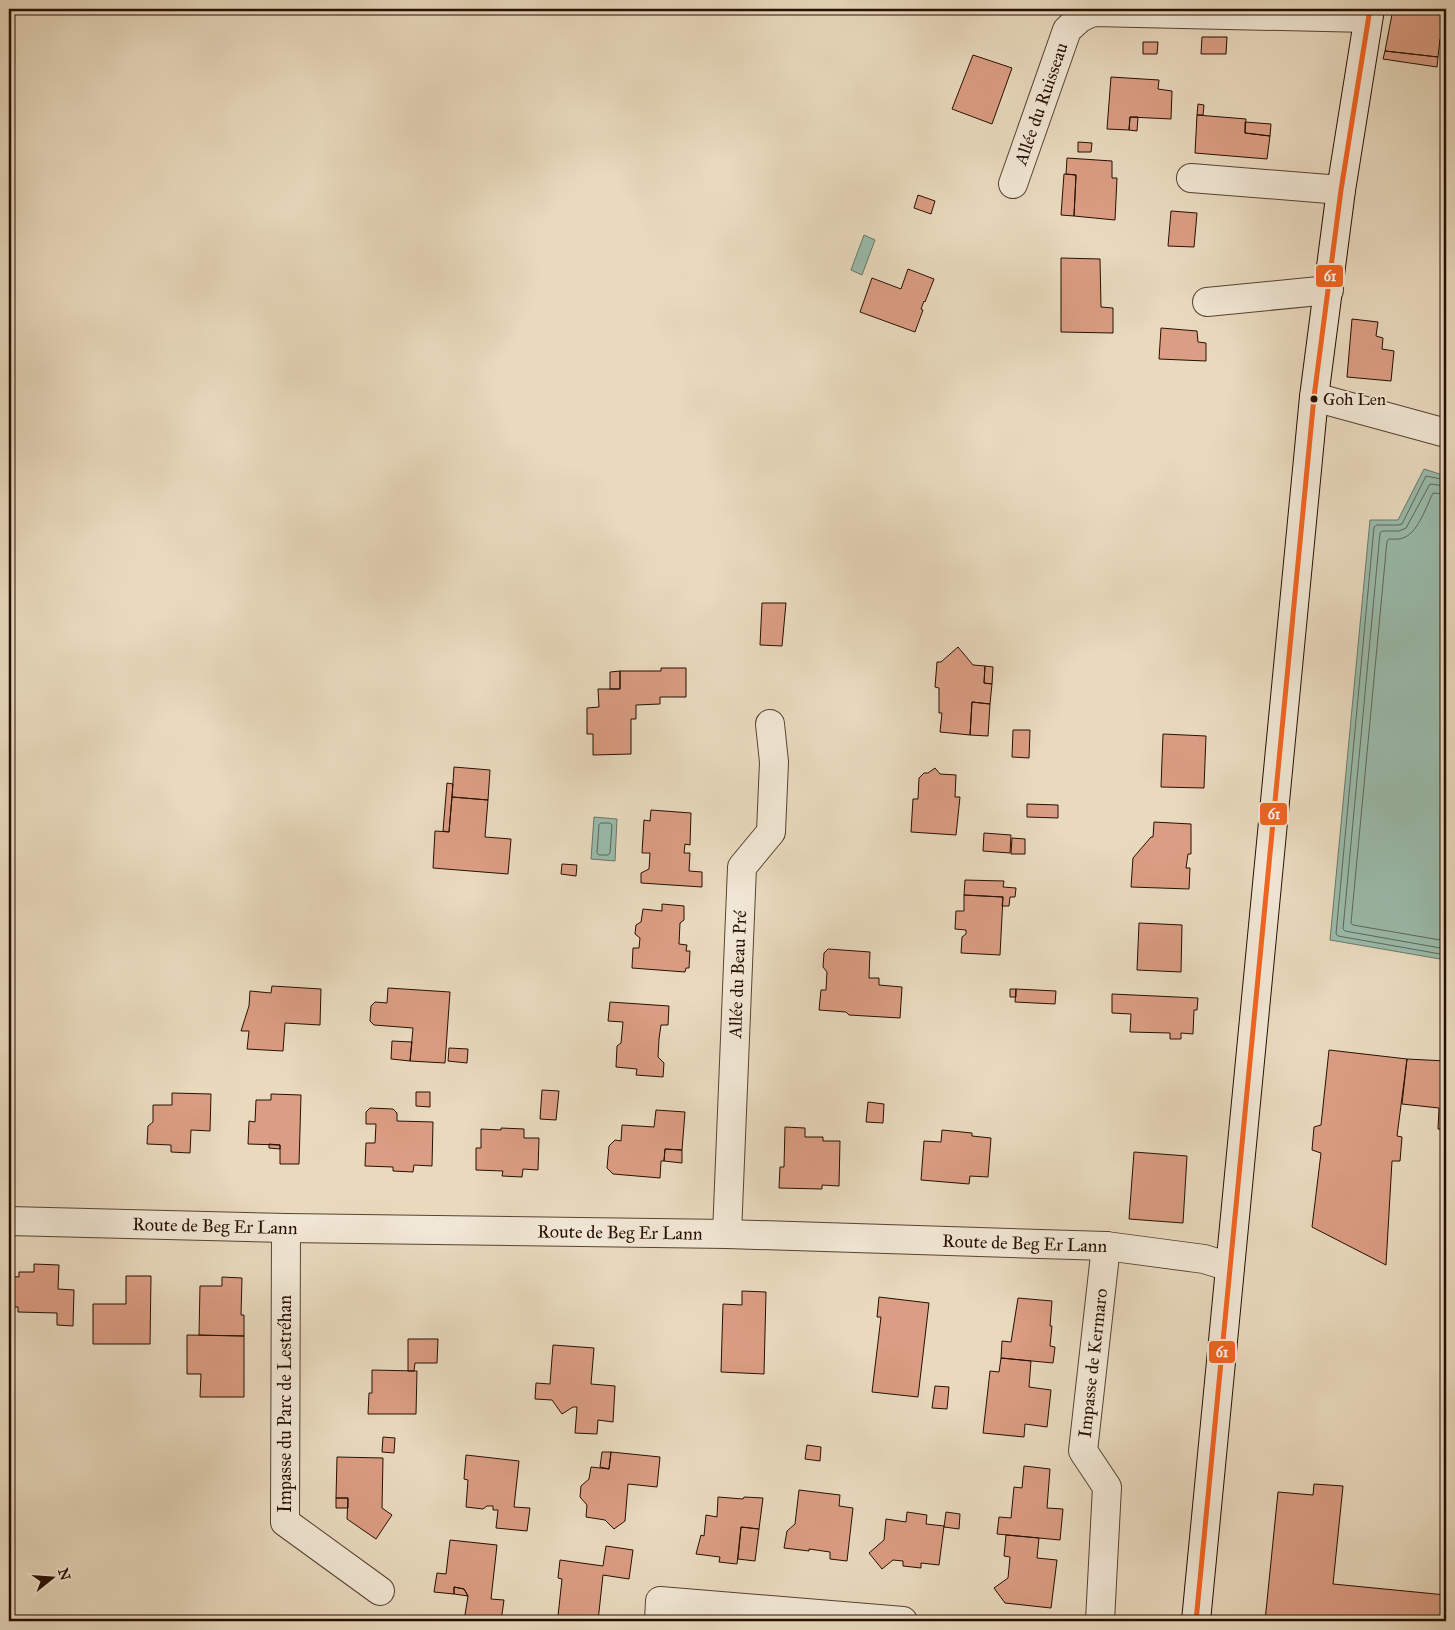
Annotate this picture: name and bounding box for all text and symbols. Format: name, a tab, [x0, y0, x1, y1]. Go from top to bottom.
street label: Allée du Ruisseau	[1009, 39, 1073, 169]
line badge: 61	[1315, 264, 1344, 288]
text: 61	[1324, 268, 1337, 285]
place label: Goh Len	[1323, 389, 1386, 410]
marker: Goh Len	[1309, 394, 1319, 404]
line badge: 61	[1259, 802, 1288, 826]
text: 61	[1268, 806, 1281, 823]
street label: Allée du Beau Pré	[724, 909, 751, 1040]
street label: Route de Beg Er Lann	[132, 1213, 298, 1239]
street label: Route de Beg Er Lann	[537, 1220, 703, 1245]
street label: Route de Beg Er Lann	[942, 1230, 1108, 1257]
street label: Impasse de Kermaro	[1074, 1287, 1112, 1439]
street label: Impasse du Parc de Lestréhan	[274, 1295, 296, 1513]
line badge: 61	[1208, 1340, 1236, 1364]
text: 61	[1216, 1344, 1229, 1361]
north arrow	[28, 1552, 78, 1602]
text: N	[54, 1566, 74, 1583]

